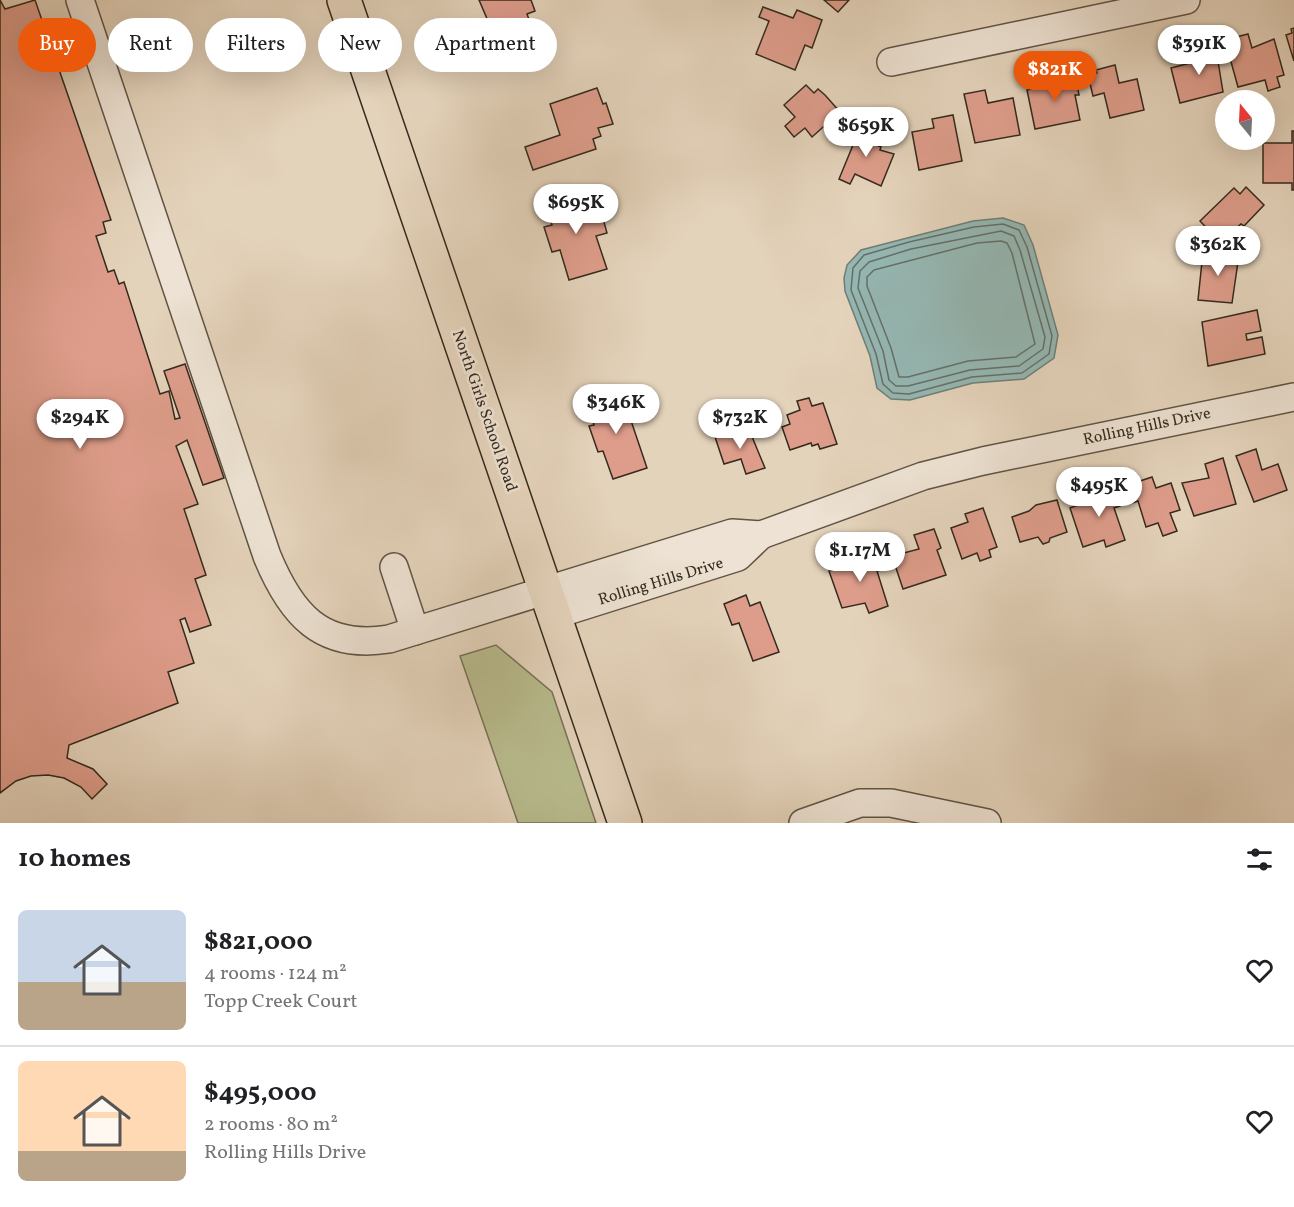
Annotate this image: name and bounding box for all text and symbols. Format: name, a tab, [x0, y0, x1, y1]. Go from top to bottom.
chip: Buy	[18, 18, 96, 72]
chip: Rent	[108, 18, 193, 72]
chip: Filters	[205, 18, 306, 72]
chip: New	[318, 18, 402, 72]
chip: Apartment	[414, 18, 557, 72]
pin: $391K	[1157, 25, 1241, 76]
text: $391K	[1172, 30, 1226, 58]
pin: $821K	[1013, 51, 1097, 102]
text: $821K	[1028, 56, 1082, 84]
north arrow	[1215, 90, 1275, 150]
map controls	[1215, 90, 1275, 150]
pin: $659K	[824, 107, 908, 158]
text: $659K	[837, 112, 895, 140]
pin: $695K	[534, 184, 618, 235]
text: $695K	[547, 189, 605, 217]
pin: $362K	[1176, 226, 1260, 277]
text: $362K	[1189, 231, 1247, 259]
street label: North Girls School Road	[446, 327, 522, 495]
pin: $346K	[574, 384, 658, 435]
text: $346K	[587, 389, 645, 417]
pin: $294K	[38, 399, 122, 450]
pin: $732K	[698, 399, 782, 450]
street label: Rolling Hills Drive	[1081, 403, 1213, 451]
text: $294K	[51, 404, 109, 432]
text: $732K	[712, 404, 768, 432]
pin: $495K	[1057, 467, 1141, 518]
text: $495K	[1070, 472, 1128, 500]
pin: $1.17M	[811, 532, 909, 583]
text: $1.17M	[829, 537, 891, 565]
street label: Rolling Hills Drive	[596, 552, 726, 612]
text: 10 homes	[18, 841, 131, 877]
icon: filters	[1243, 843, 1276, 876]
text: $821,000	[204, 924, 312, 960]
icon: home	[66, 934, 138, 1006]
icon: heart	[1243, 954, 1276, 987]
text: 4 rooms · 124 m²	[204, 960, 347, 988]
text: Topp Creek Court	[204, 988, 358, 1016]
text: $495,000	[204, 1075, 316, 1111]
icon: home	[66, 1085, 138, 1157]
icon: heart	[1243, 1105, 1276, 1138]
text: 2 rooms · 80 m²	[204, 1111, 338, 1139]
text: Rolling Hills Drive	[204, 1139, 366, 1167]

